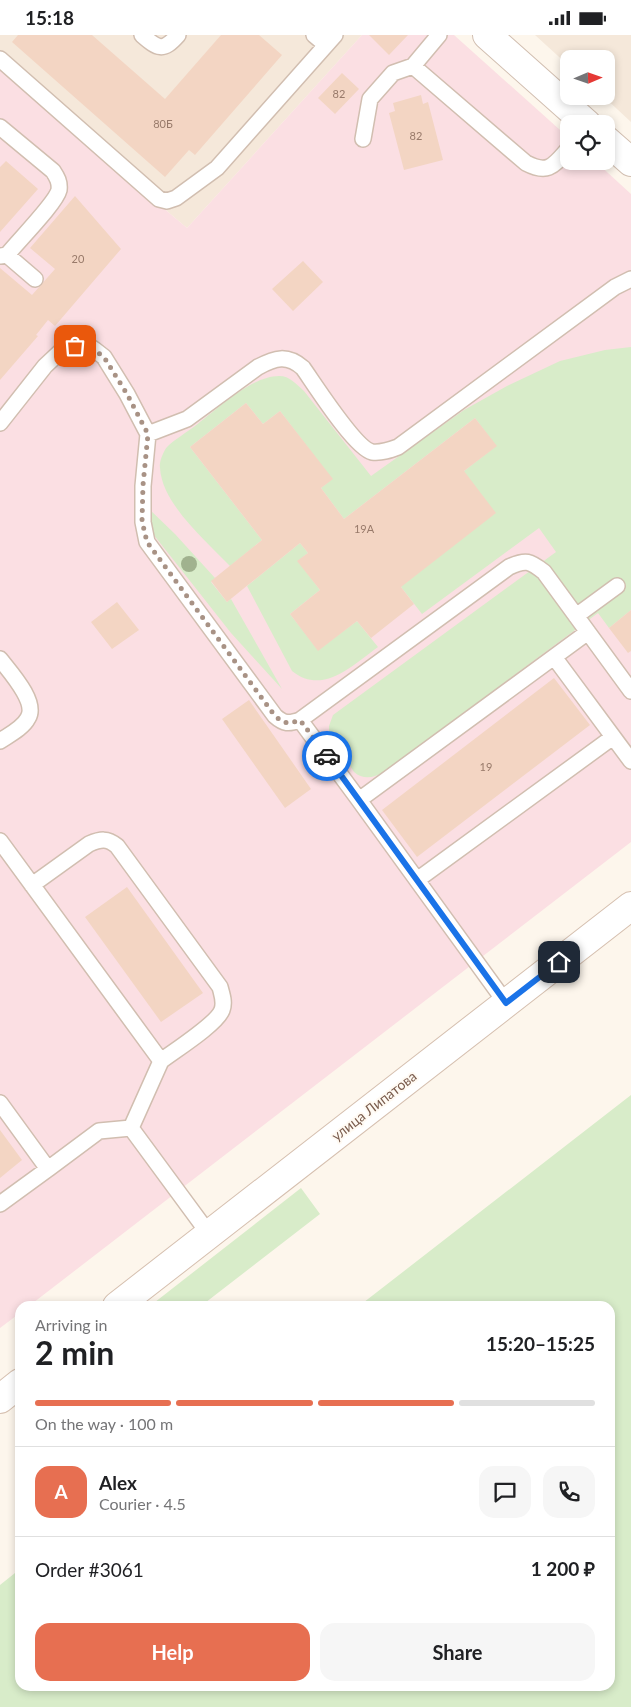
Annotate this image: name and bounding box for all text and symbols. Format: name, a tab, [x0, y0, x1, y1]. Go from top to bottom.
text: 15:18	[25, 6, 74, 29]
north arrow	[560, 50, 615, 105]
map controls	[560, 50, 615, 170]
house number: 82	[333, 87, 345, 100]
button: locate	[560, 115, 615, 170]
house number: 80Б	[153, 117, 173, 130]
house number: 82	[410, 129, 422, 142]
house number: 20	[72, 252, 85, 265]
pin	[54, 325, 96, 367]
icon: bag	[61, 332, 89, 360]
house number: 19А	[354, 522, 375, 535]
courier	[302, 731, 352, 781]
icon: car	[313, 742, 341, 770]
house number: 19	[480, 760, 492, 773]
pin	[538, 941, 580, 983]
icon: home	[545, 948, 573, 976]
street label: улица Липатова	[328, 1067, 420, 1144]
text: Arriving in	[35, 1315, 108, 1334]
text: 15:20–15:25	[486, 1332, 595, 1355]
text: 2 min	[35, 1333, 114, 1372]
text: On the way · 100 m	[35, 1414, 173, 1433]
button: chat	[479, 1466, 531, 1518]
button: phone	[543, 1466, 595, 1518]
text: Alex	[99, 1471, 137, 1494]
text: A	[54, 1480, 68, 1503]
text: Courier · 4.5	[99, 1494, 186, 1513]
text: 1 200 ₽	[531, 1557, 595, 1580]
text: Order #3061	[35, 1558, 144, 1581]
button: Help	[35, 1623, 310, 1681]
button: Share	[320, 1623, 595, 1681]

